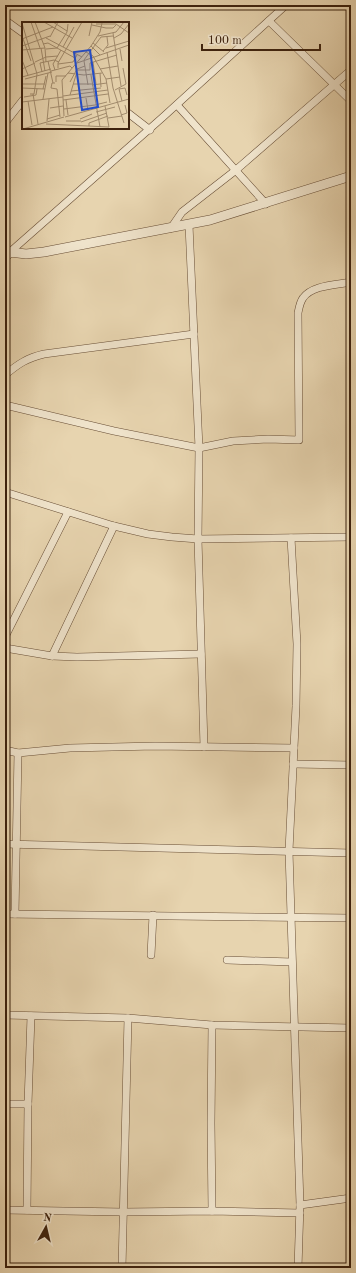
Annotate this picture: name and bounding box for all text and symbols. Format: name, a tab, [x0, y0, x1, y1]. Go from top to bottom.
inset map	[22, 22, 129, 129]
scale bar	[202, 26, 320, 52]
text: 100 m	[208, 35, 242, 47]
north arrow	[26, 1207, 66, 1247]
text: N	[42, 1213, 53, 1225]

